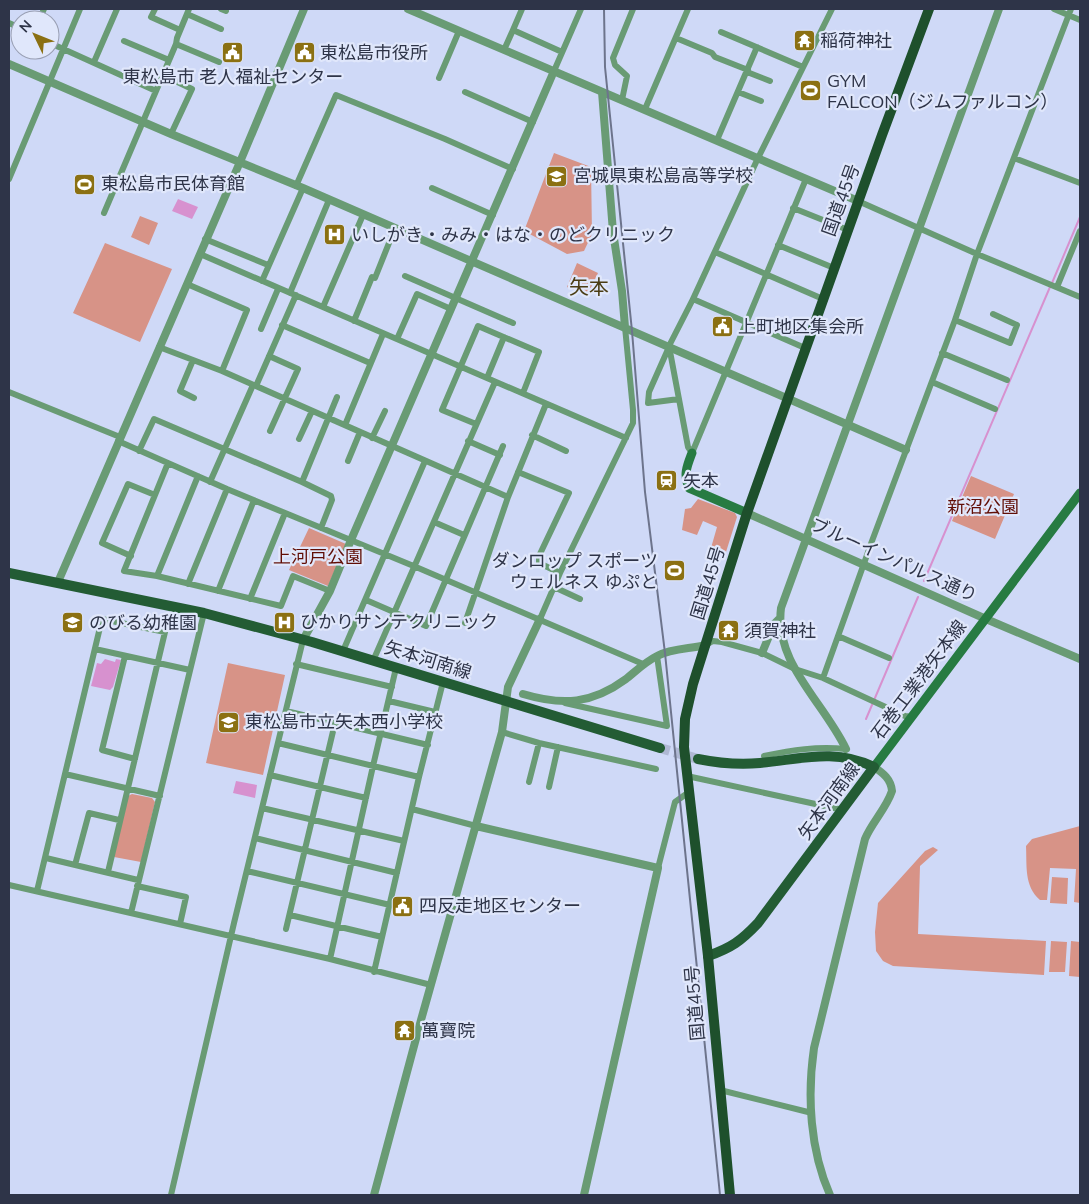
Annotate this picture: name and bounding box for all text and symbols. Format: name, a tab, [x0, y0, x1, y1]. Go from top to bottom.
north arrow	[10, 10, 60, 60]
text: N	[15, 16, 36, 36]
temple icon: 稲荷神社	[792, 29, 816, 53]
place label: 稲荷神社	[820, 29, 892, 52]
public building icon: 東松島市 老人福祉センター	[221, 40, 245, 64]
public building icon: 東松島市役所	[292, 41, 316, 65]
place label: 東松島市役所	[320, 41, 428, 64]
place label: 東松島市 老人福祉センター	[123, 65, 343, 88]
place label: GYM FALCON（ジムファルコン）	[827, 69, 1058, 113]
sports icon: GYM FALCON（ジムファルコン）	[799, 79, 823, 103]
street label: 国道45号	[817, 160, 864, 239]
school or university icon: 宮城県東松島高等学校	[545, 164, 569, 188]
place label: 宮城県東松島高等学校	[573, 164, 753, 187]
sports icon: 東松島市民体育館	[73, 172, 97, 196]
place label: 東松島市民体育館	[101, 172, 245, 195]
hospital icon: いしがき・みみ・はな・のどクリニック	[323, 223, 347, 247]
place label: いしがき・みみ・はな・のどクリニック	[351, 223, 675, 246]
district label: 矢本	[569, 274, 609, 299]
public building icon: 上町地区集会所	[710, 315, 734, 339]
place label: 上町地区集会所	[738, 315, 864, 338]
station icon: 矢本	[655, 469, 679, 493]
place label: 矢本	[683, 469, 719, 492]
park label: 新沼公園	[947, 495, 1019, 518]
street label: ブルーインパルス通り	[807, 512, 981, 607]
street label: 国道45号	[685, 543, 730, 622]
park label: 上河戸公園	[273, 545, 363, 568]
place label: ダンロップ スポーツ ウェルネス ゆぷと	[492, 549, 658, 593]
sports icon: ダンロップ スポーツ ウェルネス ゆぷと	[662, 559, 686, 583]
hospital icon: ひかりサンテクリニック	[272, 610, 296, 634]
place label: ひかりサンテクリニック	[300, 610, 498, 633]
school or university icon: のびる幼稚園	[61, 611, 85, 635]
place label: のびる幼稚園	[89, 611, 197, 634]
street label: 石巻工業港矢本線	[866, 615, 971, 744]
temple icon: 須賀神社	[716, 619, 740, 643]
place label: 須賀神社	[744, 619, 816, 642]
street label: 矢本河南線	[382, 635, 475, 684]
school or university icon: 東松島市立矢本西小学校	[217, 710, 241, 734]
place label: 東松島市立矢本西小学校	[245, 710, 443, 733]
street label: 矢本河南線	[793, 758, 864, 844]
public building icon: 四反走地区センター	[391, 894, 415, 918]
place label: 四反走地区センター	[419, 894, 581, 917]
street label: 国道45号	[680, 964, 709, 1042]
temple icon: 萬寶院	[393, 1019, 417, 1043]
place label: 萬寶院	[421, 1019, 475, 1042]

